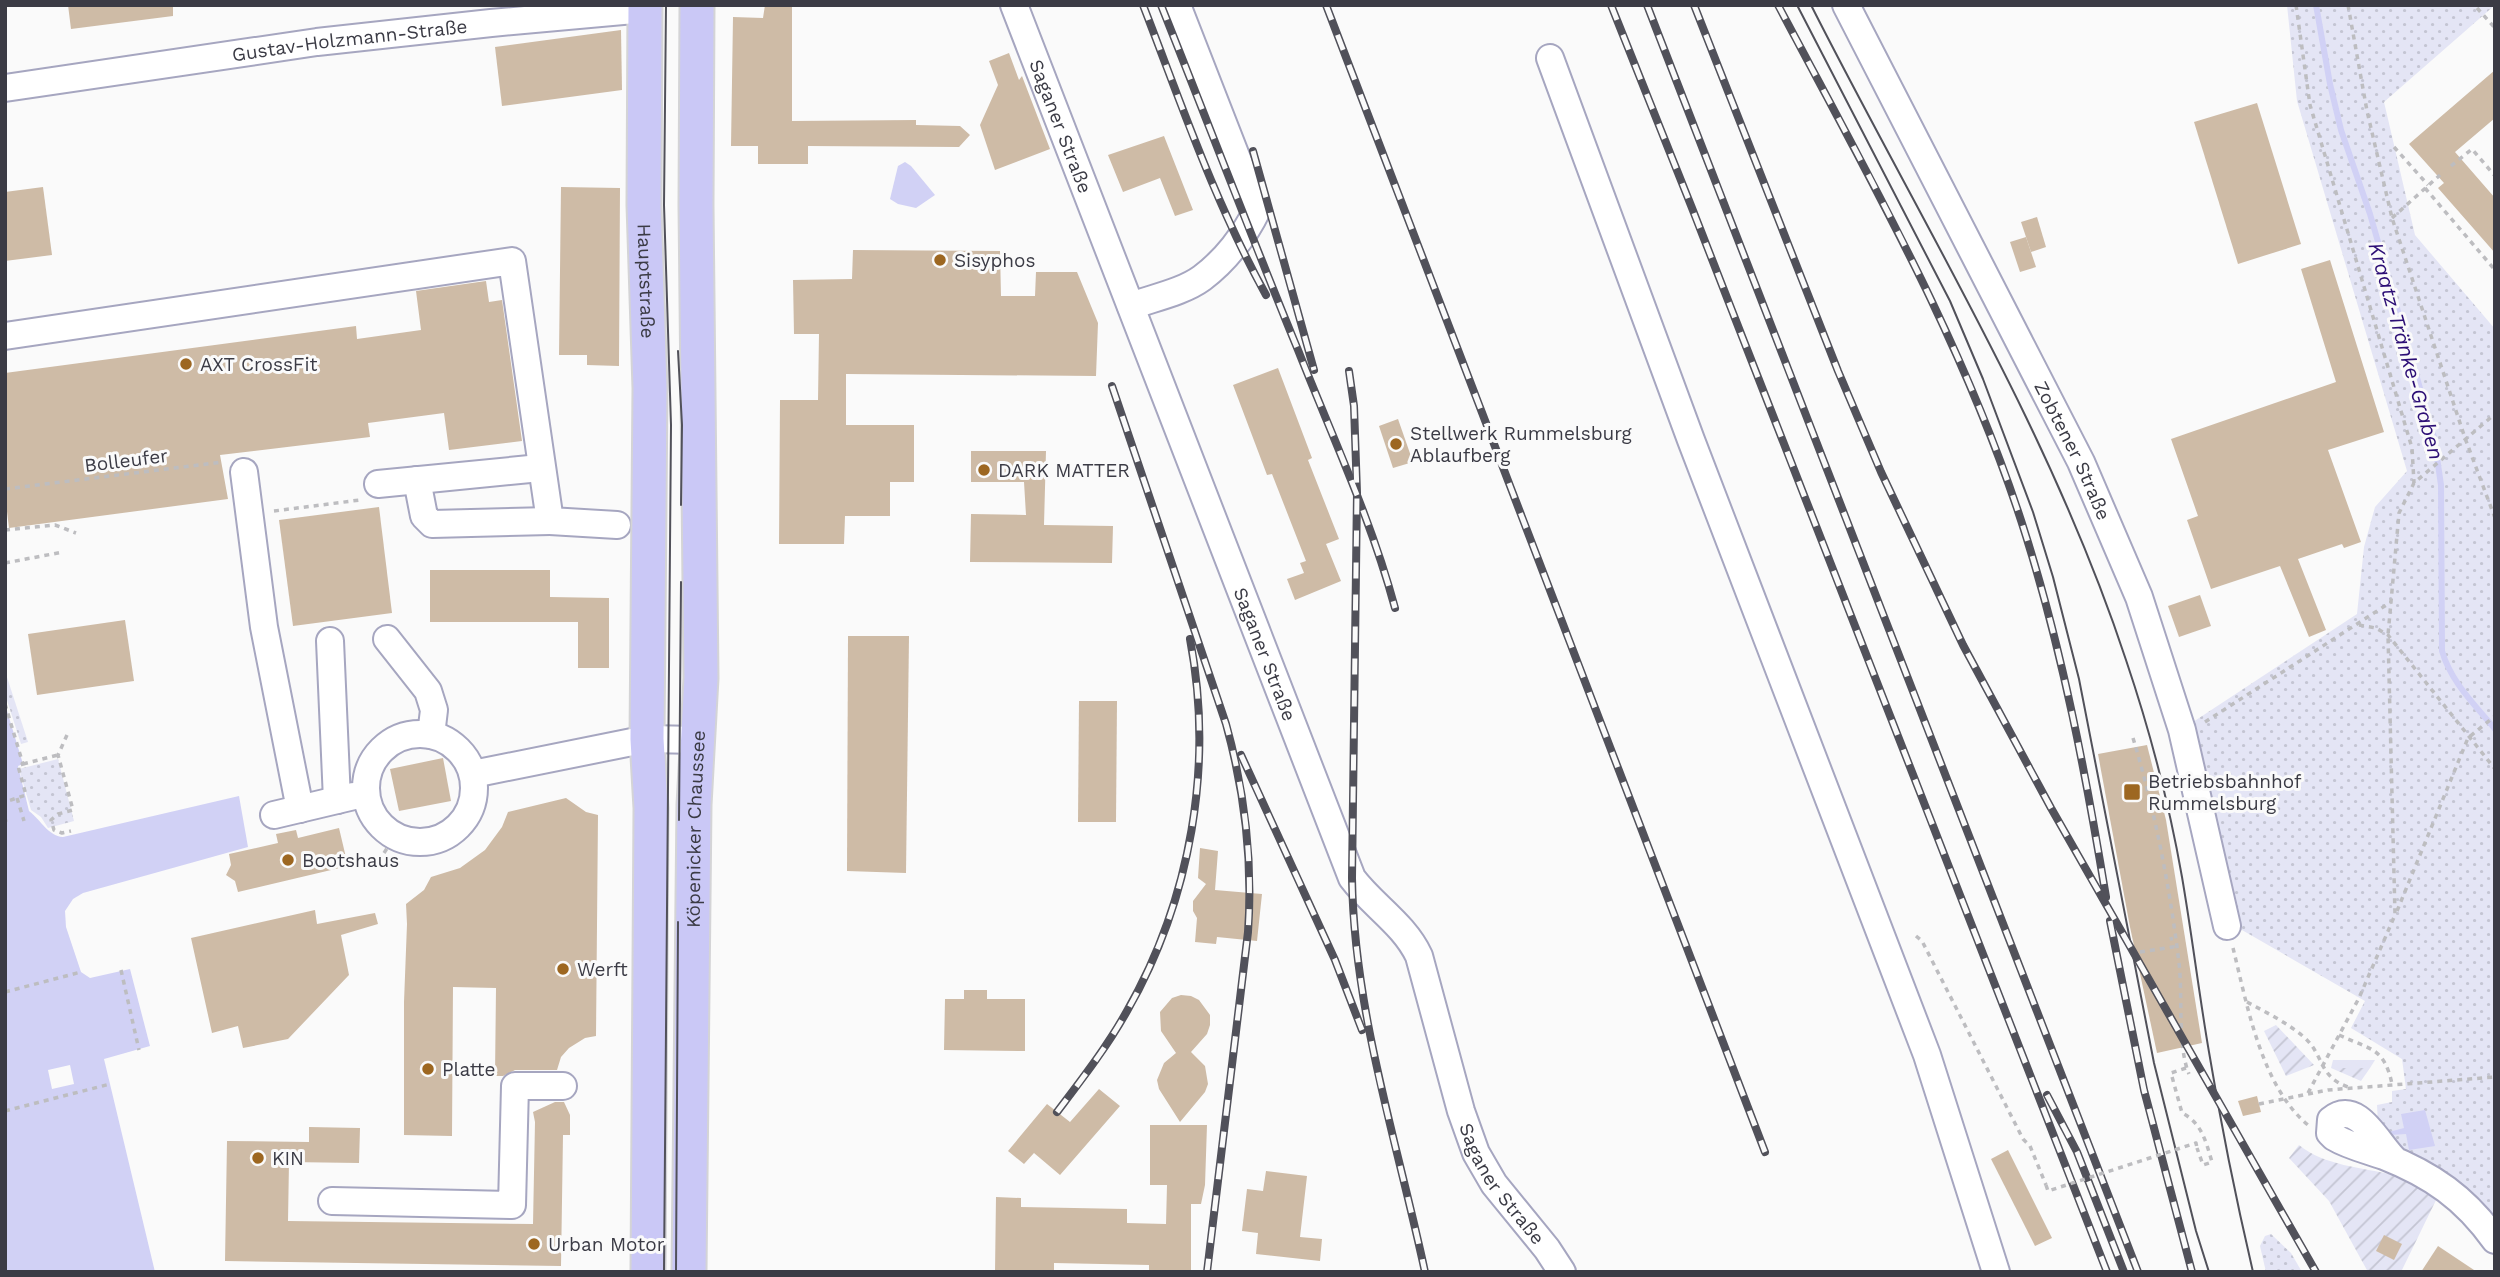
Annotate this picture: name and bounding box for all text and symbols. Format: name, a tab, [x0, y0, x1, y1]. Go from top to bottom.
street label: Gustav-Holzmann-Straße	[230, 15, 469, 66]
street label: Saganer Straße	[1024, 56, 1097, 196]
street label: Hauptstraße	[633, 223, 659, 339]
water label: Kraatz-Tränke-Graben	[2363, 239, 2450, 463]
place label: Sisyphos	[954, 249, 1035, 272]
marker: Sisyphos	[932, 252, 948, 268]
place label: AXT CrossFit	[200, 353, 317, 376]
marker: AXT CrossFit	[178, 356, 194, 372]
street label: Zobtener Straße	[2029, 377, 2115, 523]
place label: Stellwerk Rummelsburg Ablaufberg	[1410, 422, 1633, 467]
marker: Stellwerk Rummelsburg Ablaufberg	[1388, 436, 1404, 452]
street label: Bolleufer	[83, 444, 169, 477]
place label: DARK MATTER	[998, 459, 1130, 482]
marker: DARK MATTER	[976, 462, 992, 478]
street label: Saganer Straße	[1229, 584, 1301, 724]
street label: Köpenicker Chaussee	[682, 730, 710, 928]
place label: Betriebsbahnhof Rummelsburg	[2148, 770, 2302, 815]
marker: Betriebsbahnhof Rummelsburg	[2122, 782, 2142, 802]
place label: Bootshaus	[302, 849, 399, 872]
marker: Bootshaus	[280, 852, 296, 868]
place label: Werft	[577, 958, 628, 981]
marker: Werft	[555, 961, 571, 977]
place label: Platte	[442, 1058, 495, 1081]
marker: Platte	[420, 1061, 436, 1077]
street label: Saganer Straße	[1454, 1120, 1549, 1249]
place label: KIN	[272, 1147, 304, 1170]
marker: KIN	[250, 1150, 266, 1166]
place label: Urban Motor	[548, 1233, 665, 1256]
marker: Urban Motor	[526, 1236, 542, 1252]

